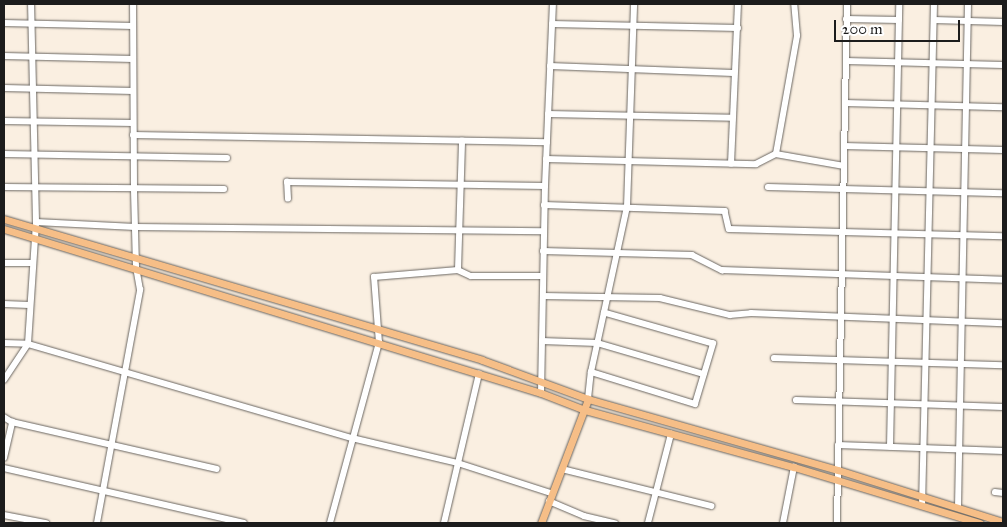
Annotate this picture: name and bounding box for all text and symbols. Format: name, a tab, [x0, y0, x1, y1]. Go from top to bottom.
scale bar	[837, 10, 963, 42]
text: 200 m	[842, 20, 883, 38]

